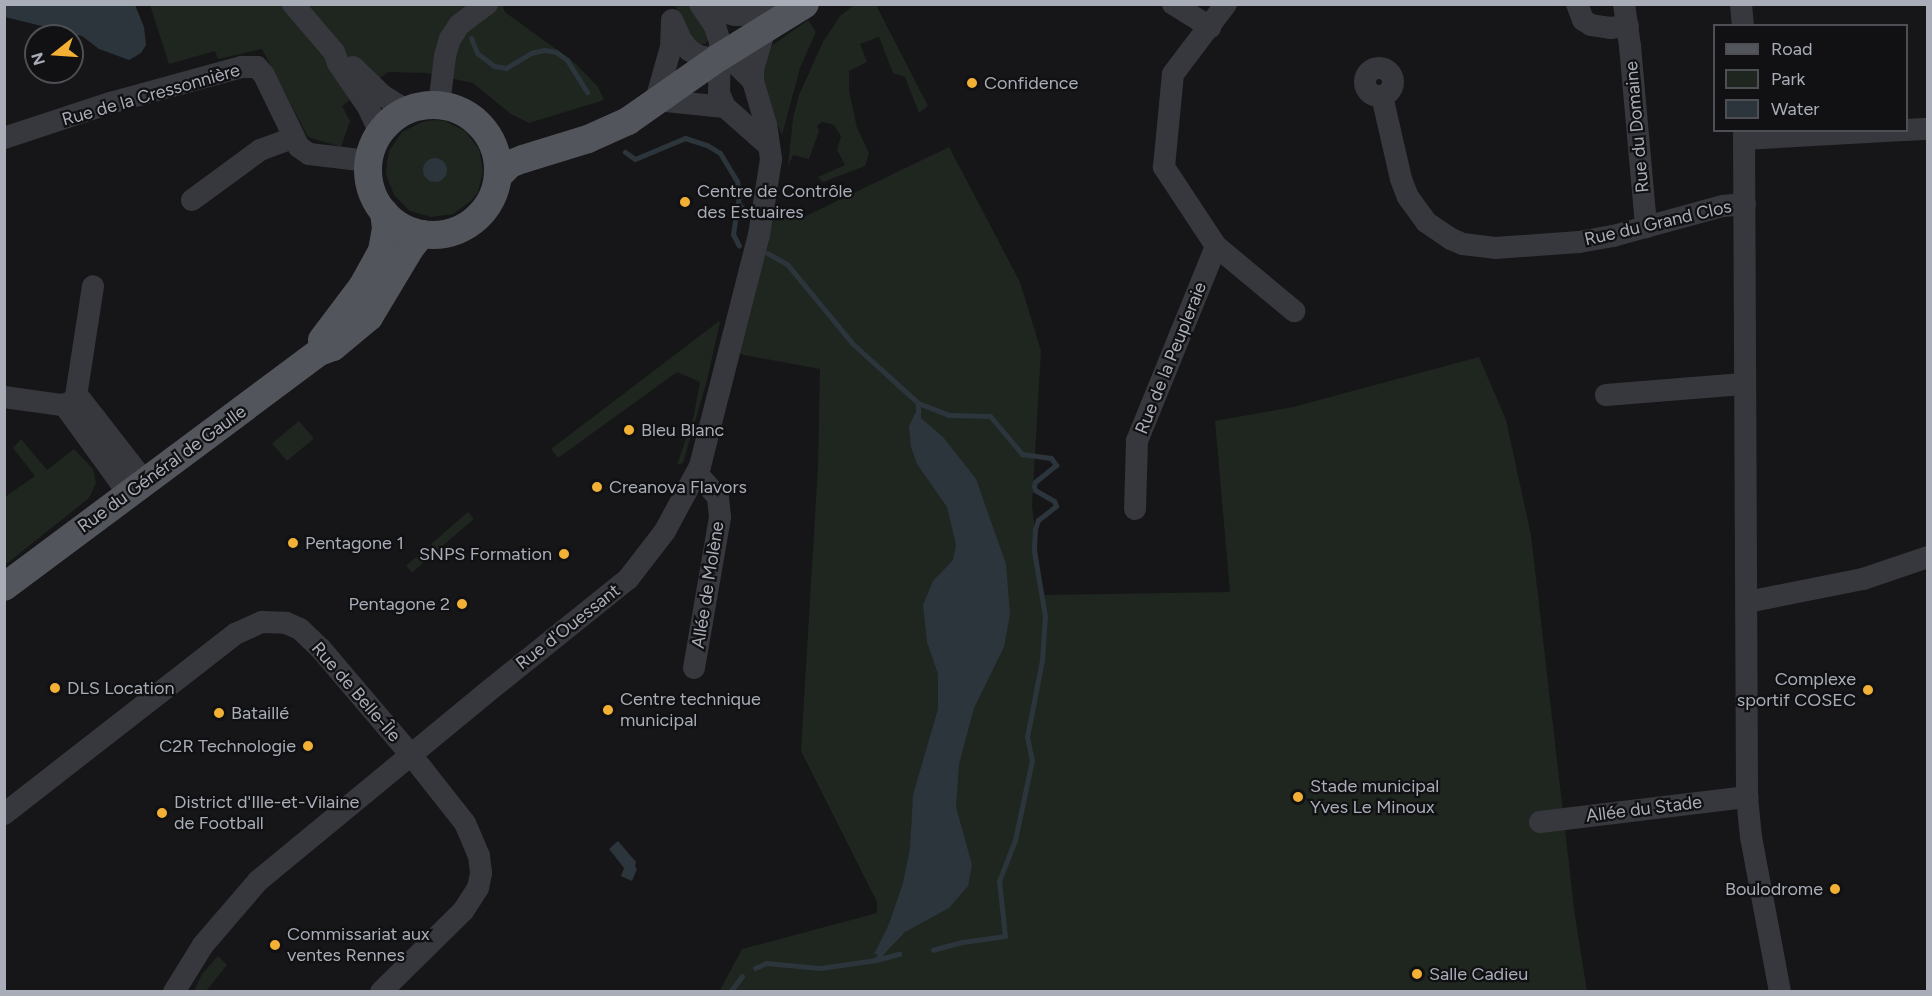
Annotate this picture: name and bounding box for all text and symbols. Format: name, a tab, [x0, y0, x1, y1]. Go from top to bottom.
north arrow	[24, 24, 84, 84]
legend	[1713, 24, 1908, 132]
text: Road	[1771, 38, 1812, 60]
text: N	[27, 50, 49, 68]
street label: Rue de la Cressonnière	[60, 59, 242, 131]
street label: Rue du Domaine	[1620, 60, 1654, 194]
text: Park	[1771, 68, 1805, 90]
place label: Confidence	[984, 72, 1078, 94]
marker: Confidence	[965, 76, 979, 90]
text: Water	[1771, 98, 1819, 120]
place label: Centre de Contrôle des Estuaires	[697, 181, 852, 224]
marker: Centre de Contrôle des Estuaires	[678, 195, 692, 209]
street label: Rue du Grand Clos	[1582, 196, 1734, 250]
street label: Rue de la Peupleraie	[1131, 279, 1211, 437]
street label: Rue du Général de Gaulle	[73, 401, 251, 537]
place label: Bleu Blanc	[641, 419, 724, 441]
marker: Bleu Blanc	[622, 423, 636, 437]
place label: Creanova Flavors	[609, 476, 747, 498]
marker: Creanova Flavors	[590, 480, 604, 494]
street label: Allée de Molène	[687, 520, 729, 650]
place label: Pentagone 1	[305, 532, 404, 554]
marker: Pentagone 1	[286, 536, 300, 550]
place label: SNPS Formation	[419, 543, 552, 565]
marker: SNPS Formation	[557, 547, 571, 561]
street label: Rue d'Ouessant	[512, 580, 624, 674]
place label: Pentagone 2	[349, 593, 450, 615]
marker: Pentagone 2	[455, 597, 469, 611]
street label: Rue de Belle-Île	[307, 638, 405, 746]
place label: Complexe sportif COSEC	[1737, 669, 1856, 712]
place label: DLS Location	[67, 677, 174, 699]
marker: DLS Location	[48, 681, 62, 695]
marker: Complexe sportif COSEC	[1861, 683, 1875, 697]
place label: Centre technique municipal	[620, 689, 761, 732]
place label: Bataillé	[231, 702, 289, 724]
marker: Centre technique municipal	[601, 703, 615, 717]
marker: Bataillé	[212, 706, 226, 720]
place label: C2R Technologie	[159, 735, 296, 757]
marker: C2R Technologie	[301, 739, 315, 753]
place label: Stade municipal Yves Le Minoux	[1310, 776, 1439, 818]
marker: Stade municipal Yves Le Minoux	[1291, 790, 1305, 804]
street label: Allée du Stade	[1585, 791, 1703, 827]
place label: District d'Ille-et-Vilaine de Football	[174, 792, 359, 834]
marker: District d'Ille-et-Vilaine de Football	[155, 806, 169, 820]
place label: Boulodrome	[1725, 878, 1823, 900]
marker: Boulodrome	[1828, 882, 1842, 896]
place label: Commissariat aux ventes Rennes	[287, 924, 430, 966]
marker: Commissariat aux ventes Rennes	[268, 938, 282, 952]
place label: Salle Cadieu	[1429, 963, 1528, 985]
marker: Salle Cadieu	[1410, 967, 1424, 981]

